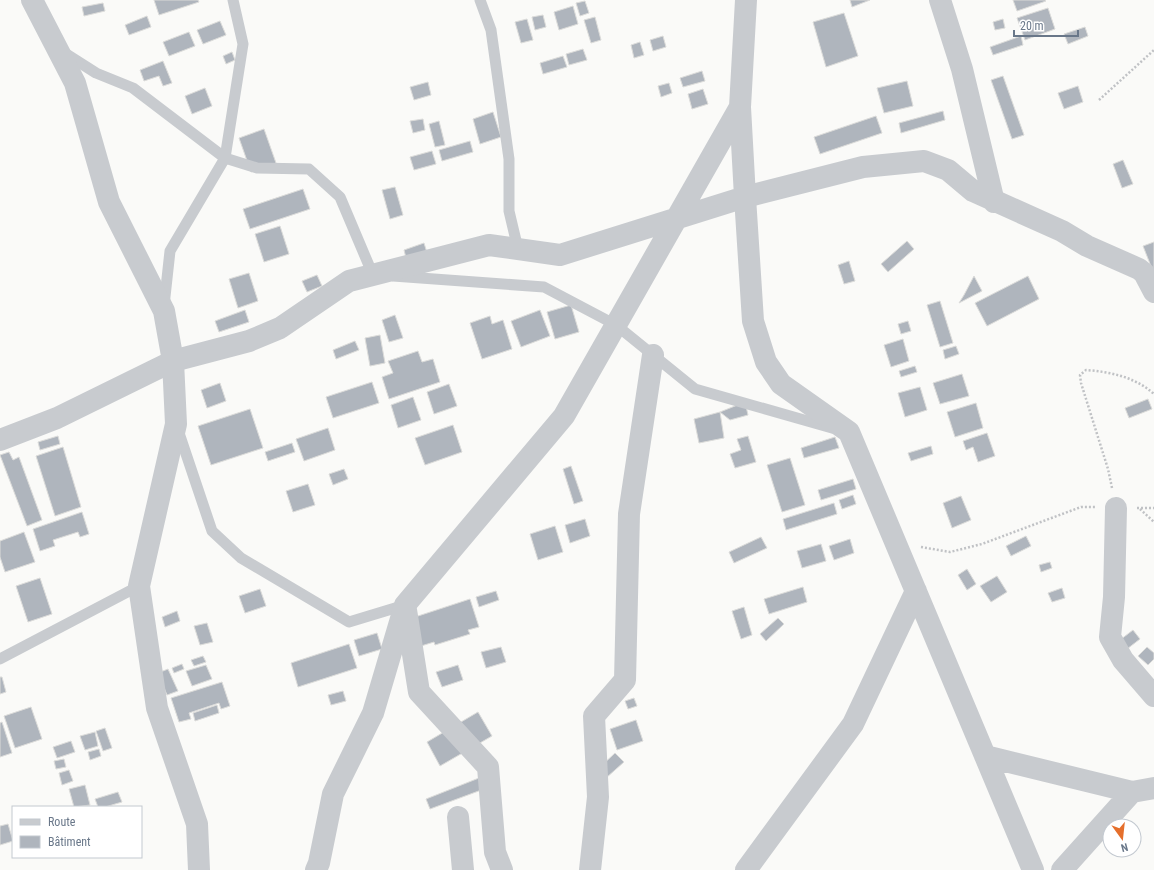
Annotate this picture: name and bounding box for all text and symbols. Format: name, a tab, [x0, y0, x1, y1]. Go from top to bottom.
scale bar	[1014, 12, 1078, 38]
text: 20 m	[1020, 19, 1044, 33]
legend	[12, 806, 142, 858]
text: Route	[48, 815, 76, 829]
north arrow	[1102, 818, 1142, 858]
text: Bâtiment	[48, 835, 91, 849]
text: N	[1119, 840, 1129, 854]

